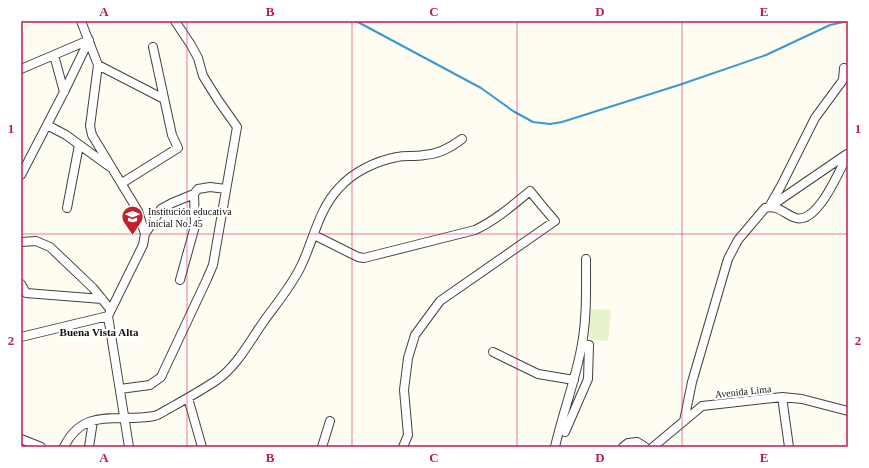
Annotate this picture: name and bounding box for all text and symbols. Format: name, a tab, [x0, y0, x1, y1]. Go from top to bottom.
text: A	[99, 4, 109, 19]
text: B	[266, 4, 275, 19]
text: C	[429, 4, 439, 19]
text: D	[595, 4, 605, 19]
text: E	[760, 4, 768, 19]
text: 1	[8, 121, 14, 136]
text: 1	[855, 121, 861, 136]
school or university icon: Institución educativa inicial No. 45	[119, 204, 145, 237]
place label: Institución educativa inicial No. 45	[148, 206, 232, 229]
district label: Buena Vista Alta	[60, 326, 139, 338]
text: 2	[8, 333, 14, 348]
text: 2	[855, 333, 861, 348]
street label: Avenida Lima	[714, 383, 772, 400]
text: A	[99, 450, 109, 465]
text: B	[266, 450, 275, 465]
text: C	[429, 450, 439, 465]
text: D	[595, 450, 605, 465]
text: E	[760, 450, 768, 465]

